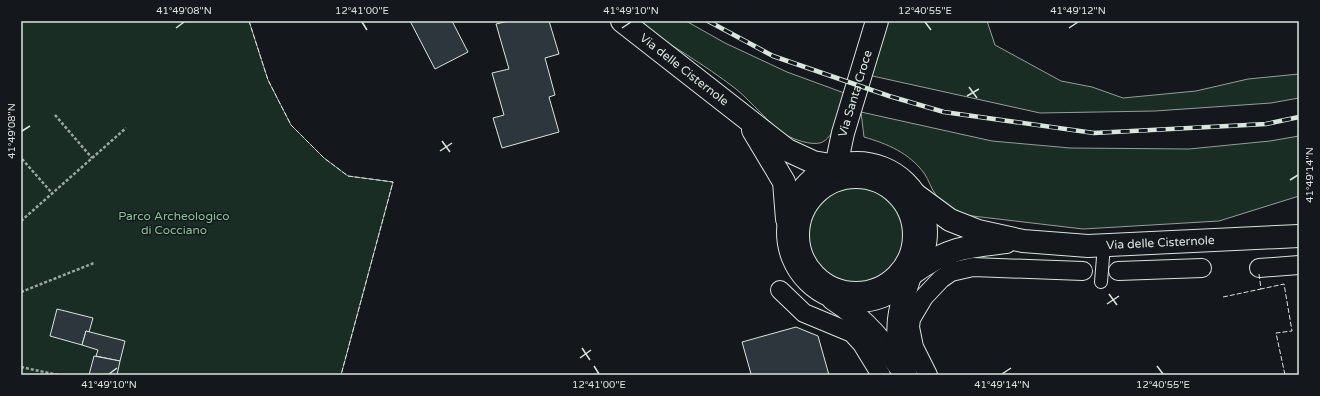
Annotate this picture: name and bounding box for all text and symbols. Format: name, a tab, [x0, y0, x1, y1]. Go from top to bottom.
text: 41°49'08"N	[156, 5, 212, 17]
text: 12°41'00"E	[335, 5, 389, 17]
text: 41°49'10"N	[603, 5, 659, 17]
text: 12°40'55"E	[898, 5, 952, 17]
text: 41°49'12"N	[1050, 5, 1106, 17]
street label: Via delle Cisternole	[637, 31, 732, 109]
street label: Via Santa Croce	[835, 48, 875, 139]
text: 41°49'08"N	[6, 103, 18, 159]
text: 41°49'14"N	[1304, 147, 1316, 203]
park label: Parco Archeologico di Cocciano	[118, 209, 230, 237]
street label: Via delle Cisternole	[1106, 233, 1215, 252]
text: 41°49'10"N	[81, 379, 137, 391]
text: 12°41'00"E	[572, 379, 626, 391]
text: 41°49'14"N	[974, 379, 1030, 391]
text: 12°40'55"E	[1136, 379, 1190, 391]

